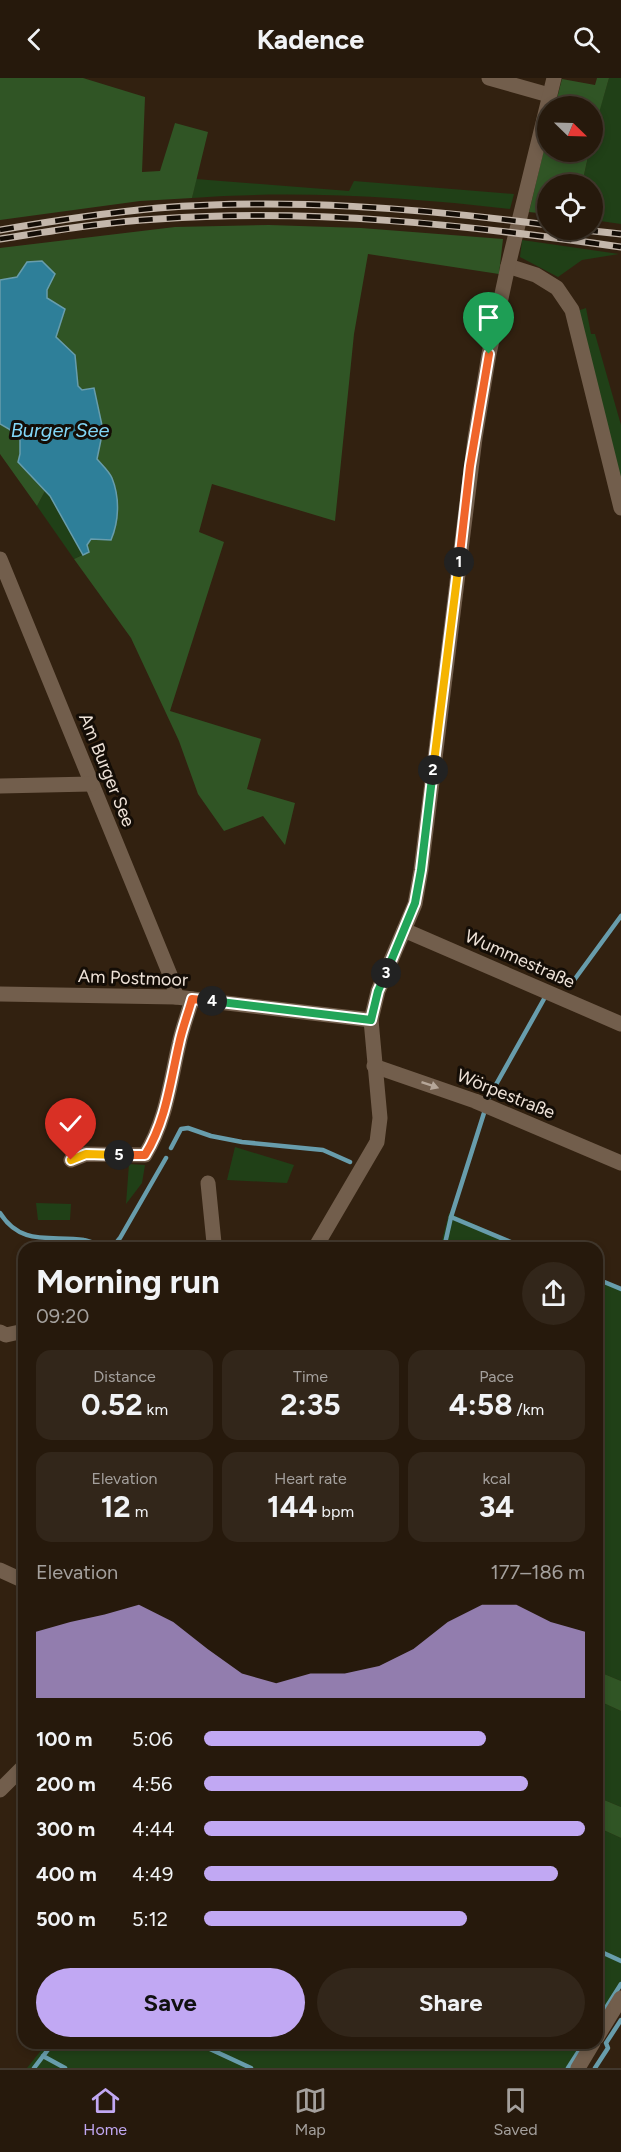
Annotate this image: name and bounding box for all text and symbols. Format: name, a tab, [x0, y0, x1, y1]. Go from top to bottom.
icon: back	[18, 23, 51, 56]
text: Kadence	[257, 23, 364, 56]
icon: search	[570, 23, 603, 56]
north arrow	[537, 96, 603, 162]
map controls	[537, 96, 603, 240]
button: locate	[537, 174, 603, 240]
pin	[463, 292, 514, 354]
icon: arrive	[472, 301, 505, 334]
water label: Burger See	[11, 418, 109, 442]
pin: 1	[444, 547, 474, 577]
text: 1	[456, 552, 462, 571]
street label: Am Burger See	[74, 710, 140, 830]
pin: 2	[418, 755, 448, 785]
text: 2	[428, 760, 438, 779]
street label: Wummestraße	[462, 925, 579, 993]
pin: 3	[371, 958, 401, 988]
text: 3	[382, 963, 390, 982]
street label: Am Postmoor	[78, 965, 188, 991]
pin: 4	[197, 986, 227, 1016]
text: 4	[207, 991, 217, 1010]
street label: Wörpestraße	[454, 1064, 558, 1124]
one-way arrow	[421, 1081, 439, 1091]
pin	[45, 1098, 96, 1160]
icon: check	[54, 1107, 87, 1140]
pin: 5	[104, 1140, 134, 1170]
text: 5	[114, 1145, 124, 1164]
text: Morning run	[36, 1262, 220, 1301]
button: share	[522, 1262, 585, 1325]
text: 09:20	[36, 1304, 89, 1328]
text: Distance	[93, 1367, 156, 1386]
text: Time	[293, 1367, 328, 1386]
text: Pace	[479, 1367, 514, 1386]
text: 0.52	[81, 1386, 143, 1423]
text: 2:35	[280, 1386, 341, 1423]
text: 4:58	[449, 1386, 513, 1423]
text: km	[143, 1400, 168, 1419]
text: /km	[513, 1400, 544, 1419]
text: Elevation	[92, 1469, 157, 1488]
text: Heart rate	[274, 1469, 347, 1488]
text: kcal	[483, 1469, 510, 1488]
text: 12	[101, 1488, 131, 1525]
text: 144	[267, 1488, 318, 1525]
text: 34	[479, 1488, 514, 1525]
text: m	[131, 1502, 148, 1521]
text: bpm	[318, 1502, 354, 1521]
text: Elevation	[36, 1560, 118, 1584]
text: 177–186 m	[490, 1560, 585, 1584]
text: 100 m	[36, 1727, 93, 1751]
text: 5:06	[132, 1727, 173, 1751]
text: 200 m	[36, 1772, 96, 1796]
text: 4:56	[132, 1772, 172, 1796]
text: 300 m	[36, 1817, 95, 1841]
text: 4:44	[132, 1817, 174, 1841]
text: 400 m	[36, 1862, 97, 1886]
text: 4:49	[132, 1862, 173, 1886]
text: 500 m	[36, 1907, 96, 1931]
text: 5:12	[132, 1907, 168, 1931]
button: Save	[36, 1968, 305, 2037]
button: Share	[317, 1968, 585, 2037]
tab: Home	[83, 2084, 127, 2139]
tab: Map	[294, 2084, 327, 2139]
tab: Saved	[493, 2084, 538, 2139]

